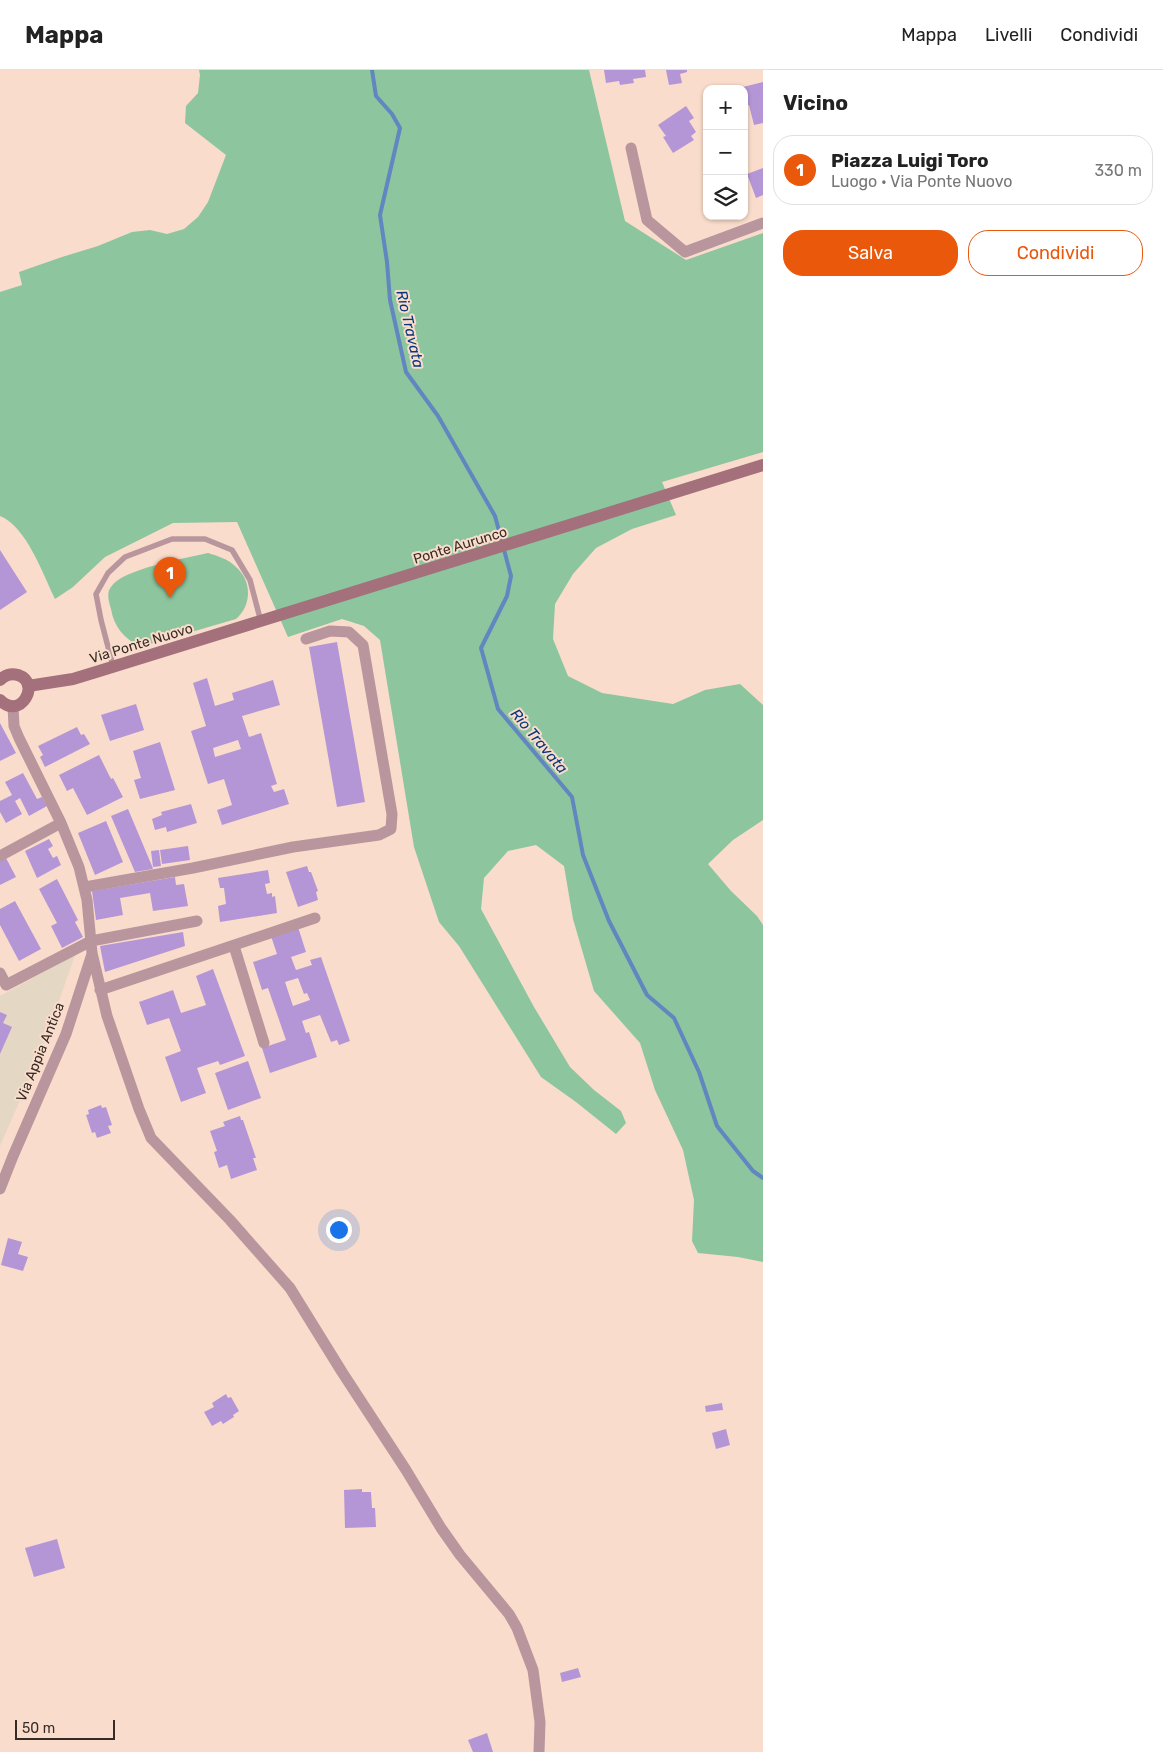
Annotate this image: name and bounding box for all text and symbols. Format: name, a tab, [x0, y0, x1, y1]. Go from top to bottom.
text: Mappa	[25, 21, 103, 49]
text: Mappa	[901, 24, 957, 46]
text: Livelli	[985, 24, 1032, 46]
text: Condividi	[1060, 24, 1138, 46]
map controls	[703, 85, 748, 220]
button: +	[703, 85, 748, 130]
text: Vicino	[783, 90, 848, 115]
button: −	[703, 130, 748, 175]
text: Piazza Luigi Toro	[831, 149, 989, 172]
text: 1	[796, 161, 804, 180]
text: 330 m	[1094, 161, 1142, 180]
text: Luogo · Via Ponte Nuovo	[831, 172, 1013, 191]
button: layers	[703, 175, 748, 220]
button: Salva	[783, 230, 958, 276]
button: Condividi	[968, 230, 1143, 276]
water label: Rio Travata	[392, 288, 428, 370]
street label: Ponte Aurunco	[411, 523, 509, 568]
pin: 1	[154, 557, 186, 598]
street label: Via Ponte Nuovo	[87, 620, 195, 667]
water label: Rio Travata	[507, 705, 571, 777]
street label: Via Appia Antica	[13, 1000, 68, 1104]
your location	[326, 1217, 352, 1243]
scale bar	[15, 1717, 115, 1740]
text: 50 m	[22, 1720, 55, 1737]

